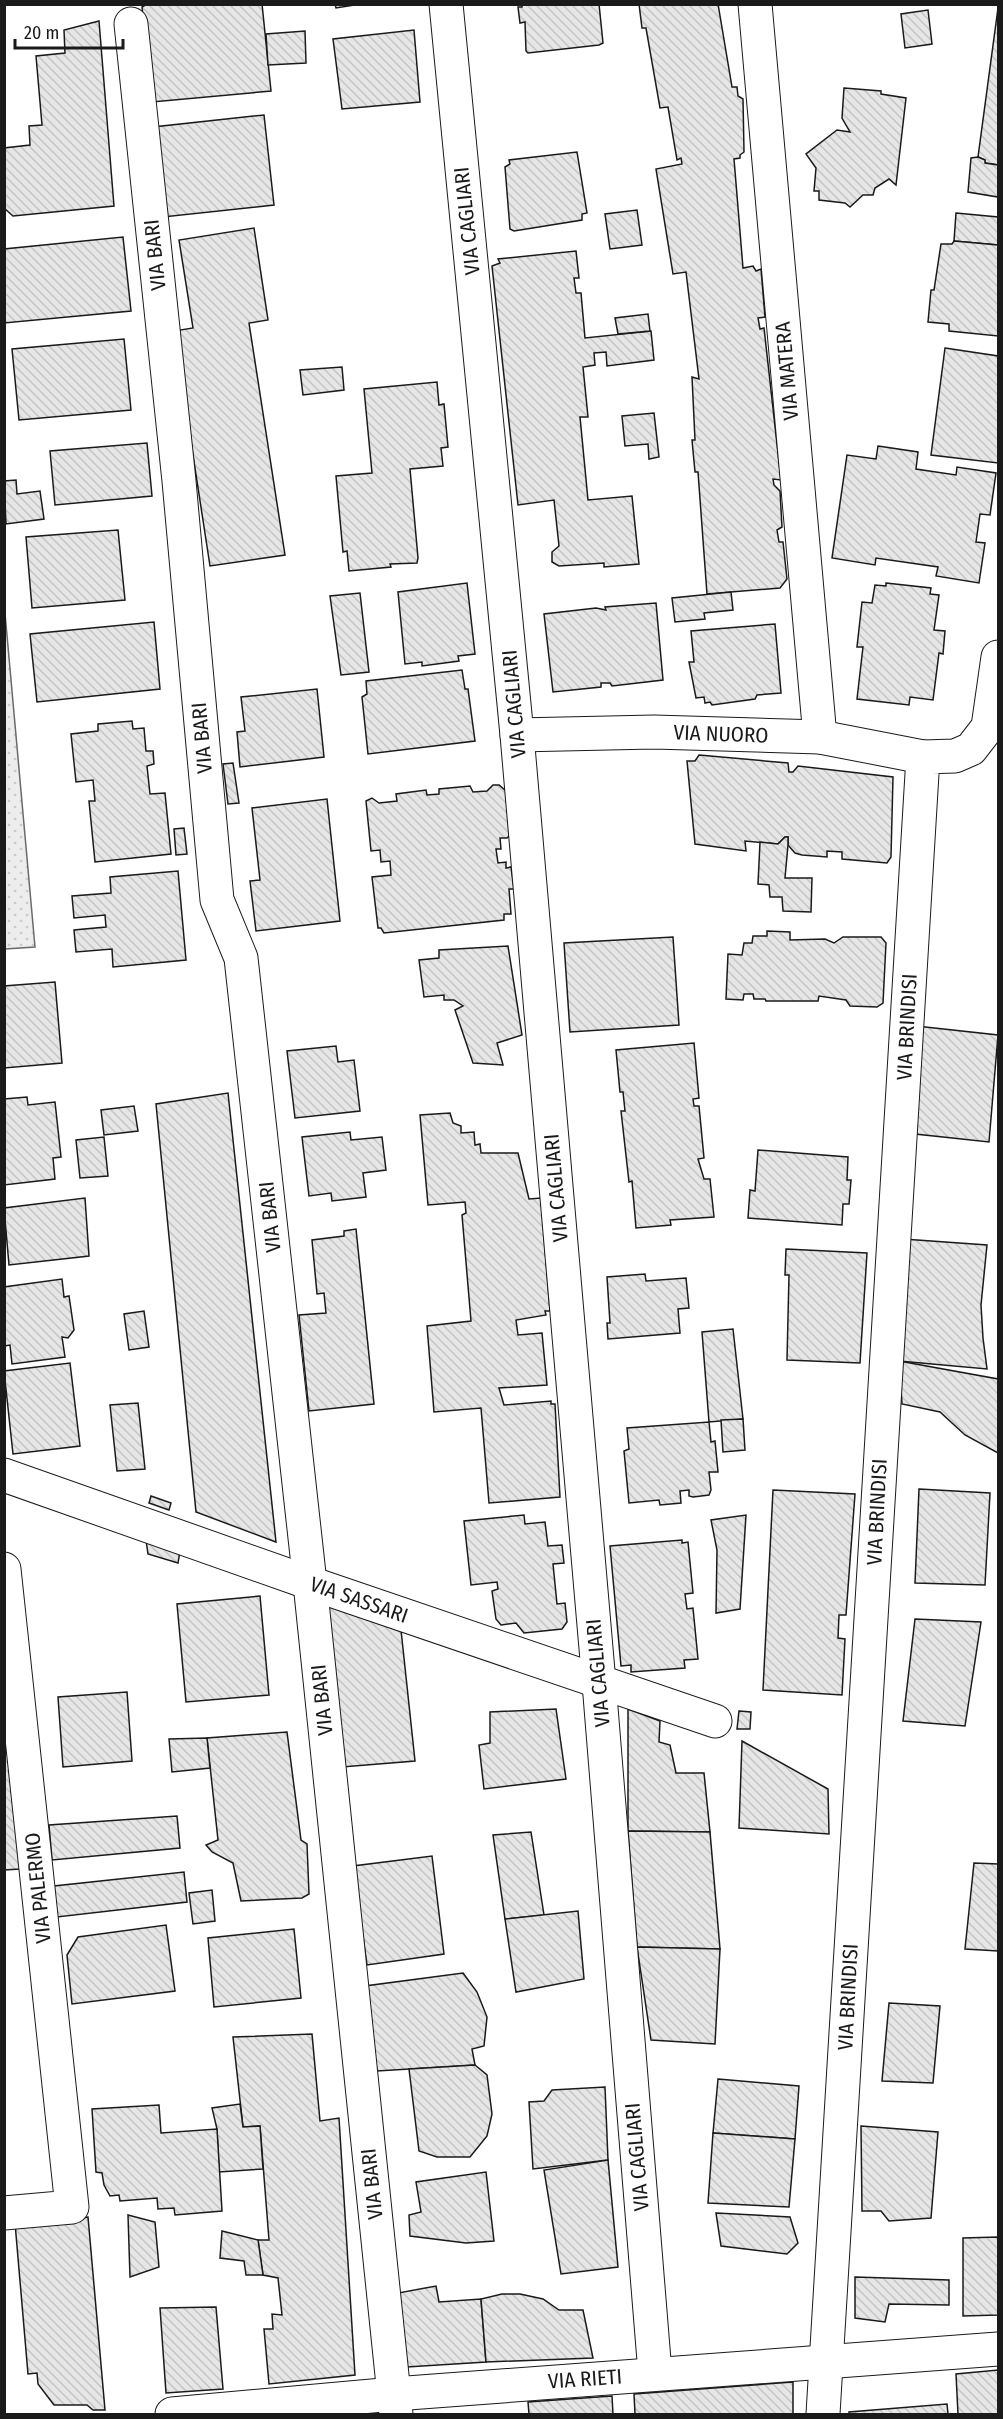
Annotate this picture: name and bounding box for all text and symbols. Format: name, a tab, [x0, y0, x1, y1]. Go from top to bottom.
scale bar	[15, 12, 123, 50]
text: 20 m	[24, 22, 59, 44]
street label: VIA CAGLIARI	[448, 166, 486, 276]
street label: VIA BARI	[138, 218, 172, 292]
street label: VIA MATERA	[770, 320, 804, 422]
street label: VIA CAGLIARI	[496, 649, 532, 759]
street label: VIA BARI	[186, 701, 218, 775]
street label: VIA NUORO	[673, 719, 769, 749]
street label: VIA BRINDISI	[891, 973, 923, 1081]
street label: VIA CAGLIARI	[538, 1133, 574, 1243]
street label: VIA BARI	[253, 1180, 287, 1254]
street label: VIA BRINDISI	[861, 1458, 893, 1566]
street label: VIA SASSARI	[307, 1571, 411, 1629]
street label: VIA CAGLIARI	[580, 1618, 616, 1728]
street label: VIA BARI	[305, 1663, 339, 1737]
street label: VIA PALERMO	[19, 1831, 57, 1945]
street label: VIA BRINDISI	[832, 1943, 864, 2051]
street label: VIA CAGLIARI	[619, 2102, 655, 2212]
street label: VIA BARI	[355, 2147, 389, 2221]
street label: VIA RIETI	[547, 2363, 623, 2395]

